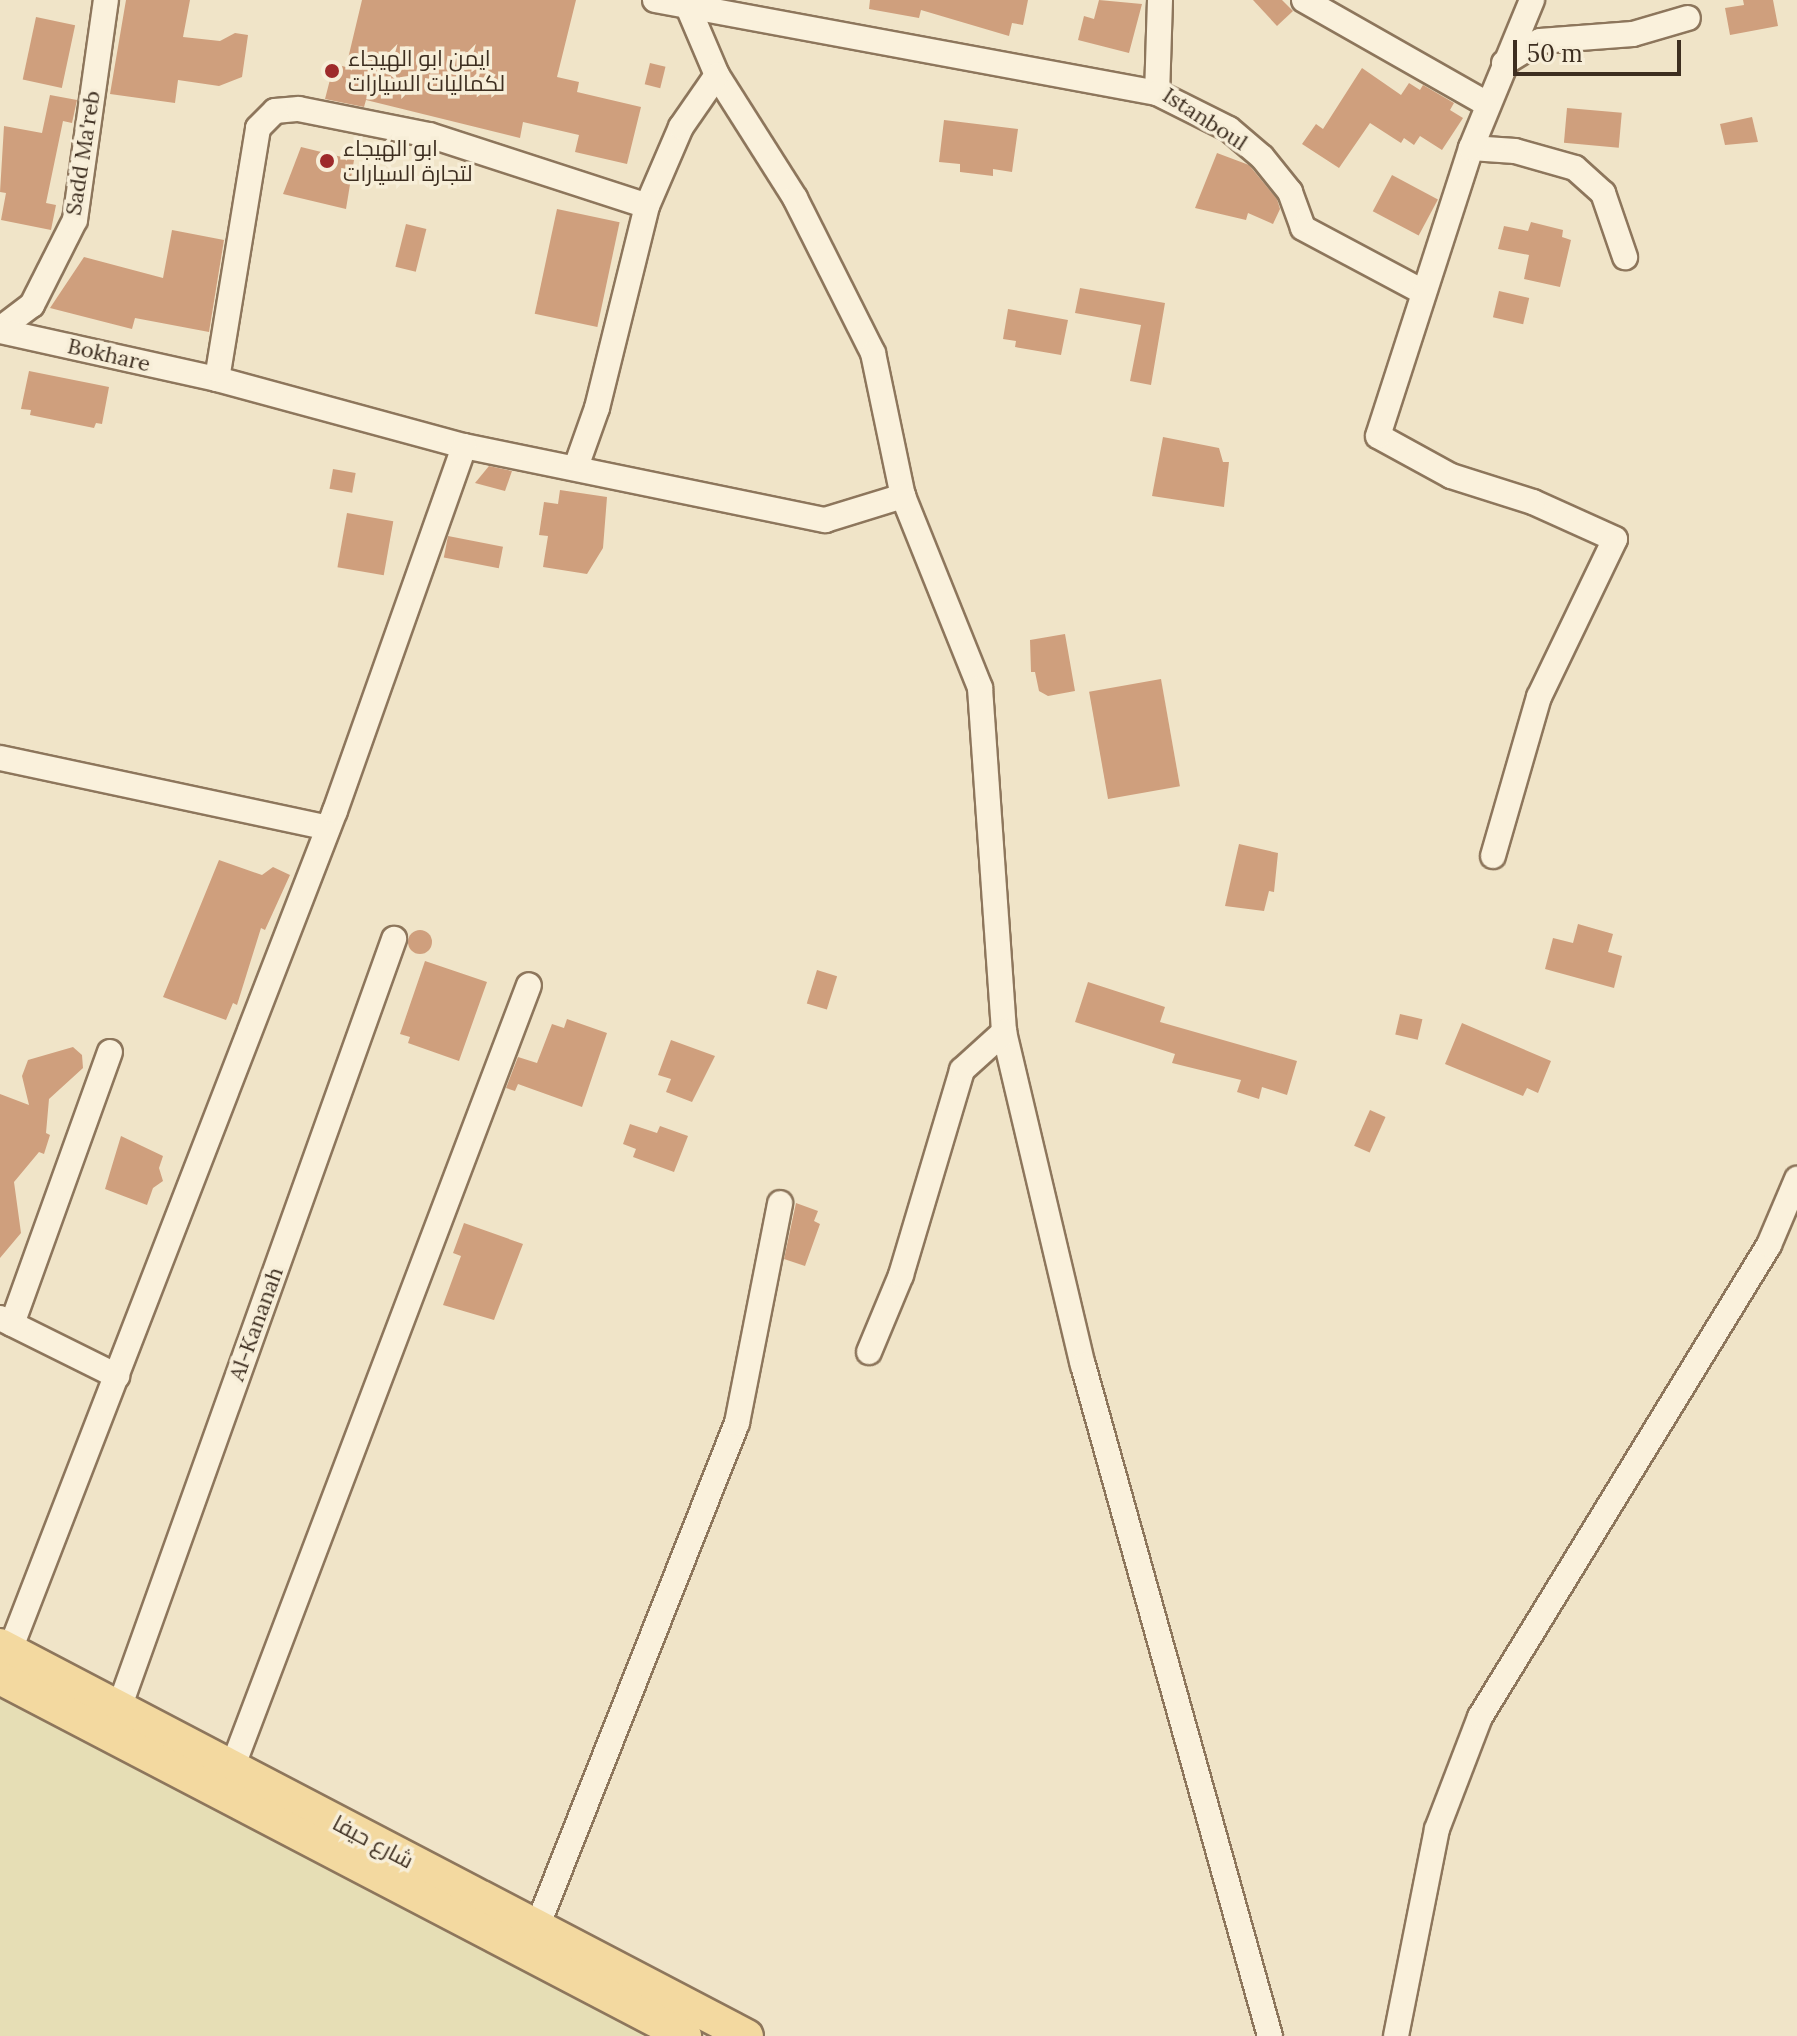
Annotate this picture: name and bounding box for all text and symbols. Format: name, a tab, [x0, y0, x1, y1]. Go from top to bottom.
scale bar	[1517, 24, 1685, 74]
text: 50 m	[1527, 38, 1583, 69]
place label: ايمن ابو الهيجاء لكماليات السيارات	[348, 45, 505, 96]
marker: ايمن ابو الهيجاء لكماليات السيارات	[323, 62, 341, 80]
street label: Istanboul	[1158, 82, 1252, 156]
street label: Sadd Ma'reb	[60, 89, 106, 217]
place label: ابو الهيجاء لتجارة السيارات	[343, 135, 473, 186]
marker: ابو الهيجاء لتجارة السيارات	[318, 152, 336, 170]
street label: Bokhare	[65, 333, 153, 377]
street label: Al-Kananah	[223, 1264, 289, 1384]
street label: شارع حيفا	[328, 1810, 418, 1874]

